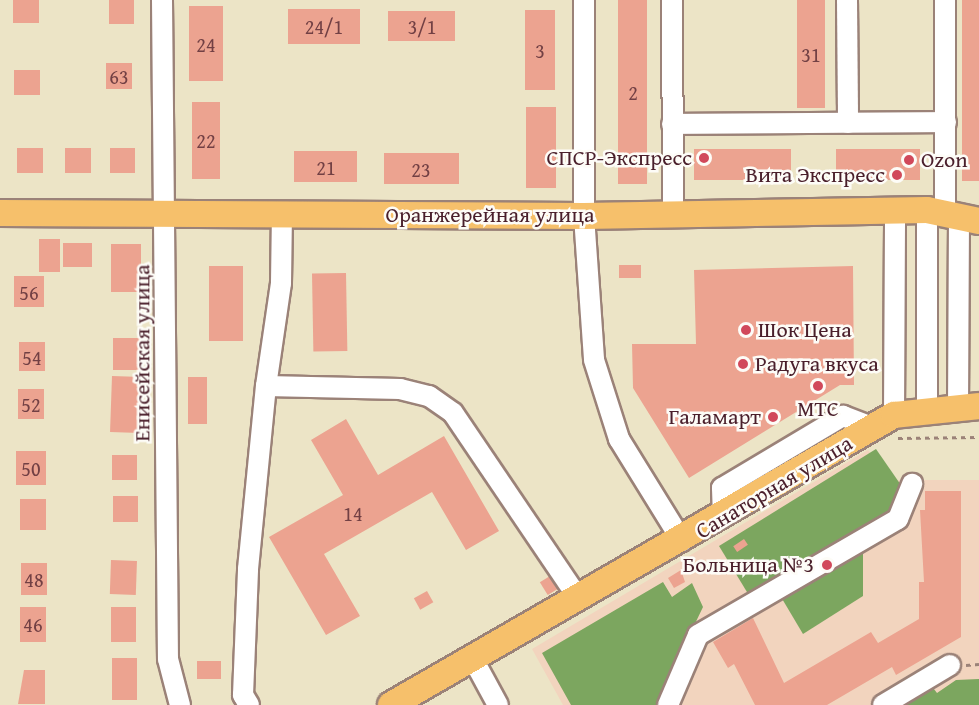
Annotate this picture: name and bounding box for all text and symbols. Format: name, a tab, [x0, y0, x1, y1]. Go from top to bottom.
house number: 24/1	[305, 14, 343, 38]
house number: 3/1	[408, 14, 436, 38]
house number: 24	[196, 32, 216, 56]
house number: 3	[535, 38, 545, 62]
house number: 31	[801, 42, 821, 66]
house number: 63	[109, 64, 129, 88]
house number: 2	[628, 80, 638, 104]
house number: 22	[196, 128, 216, 152]
place label: СПСР-Экспресс	[547, 145, 692, 171]
place label: Ozon	[921, 147, 968, 173]
marker: СПСР-Экспресс	[697, 151, 711, 165]
marker: Ozon	[902, 153, 916, 167]
house number: 21	[316, 155, 336, 179]
house number: 23	[411, 157, 431, 181]
place label: Вита Экспресс	[746, 162, 885, 188]
marker: Вита Экспресс	[890, 168, 904, 182]
street label: Оранжерейная улица	[386, 202, 594, 228]
street label: Енисейская улица	[129, 264, 155, 442]
house number: 56	[19, 280, 39, 304]
place label: Шок Цена	[758, 317, 852, 343]
marker: Шок Цена	[739, 323, 753, 337]
house number: 54	[22, 345, 42, 369]
place label: Радуга вкуса	[755, 351, 879, 377]
marker: Радуга вкуса	[736, 357, 750, 371]
marker: МТС	[811, 379, 825, 393]
house number: 52	[21, 392, 41, 416]
place label: МТС	[797, 396, 839, 422]
place label: Галамарт	[669, 404, 761, 430]
marker: Галамарт	[766, 410, 780, 424]
street label: Санаторная улица	[691, 430, 857, 544]
house number: 50	[21, 456, 41, 480]
house number: 14	[343, 501, 363, 525]
place label: Больница №3	[683, 552, 814, 578]
marker: Больница №3	[818, 556, 836, 574]
house number: 48	[24, 567, 44, 591]
house number: 46	[23, 612, 43, 636]

